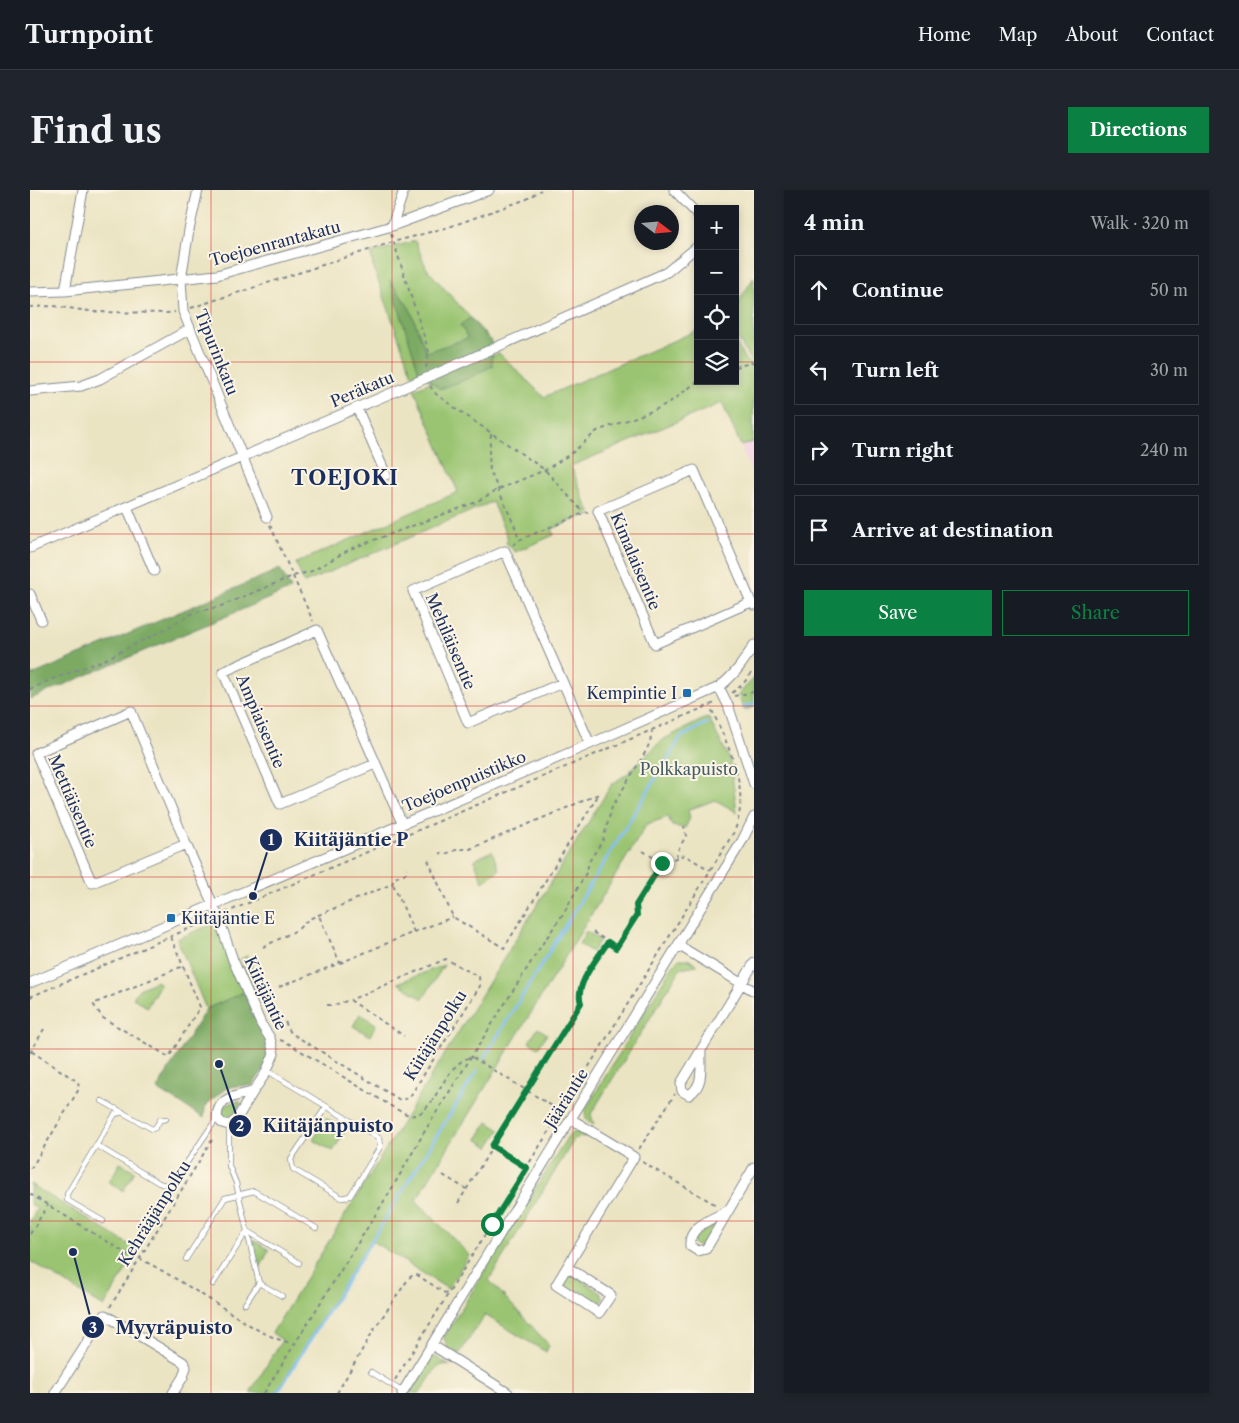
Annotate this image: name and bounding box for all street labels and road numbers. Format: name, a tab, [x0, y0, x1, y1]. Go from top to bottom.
street label: Toejoenrantakatu	[207, 216, 343, 270]
street label: Tipurinkatu	[191, 306, 243, 398]
street label: Peräkatu	[327, 367, 397, 411]
street label: Kimalaisentie	[606, 509, 666, 613]
street label: Mehiläisentie	[422, 590, 480, 692]
street label: Ampiaisentie	[232, 670, 290, 771]
street label: Toejoenpuistikko	[399, 746, 529, 816]
street label: Mettiäisentie	[44, 751, 102, 851]
street label: Kiitäjäntie	[240, 953, 292, 1033]
street label: Kiitäjänpolku	[399, 986, 471, 1084]
street label: Jääräntie	[538, 1064, 592, 1134]
street label: Kehrääjänpolku	[113, 1156, 195, 1270]

